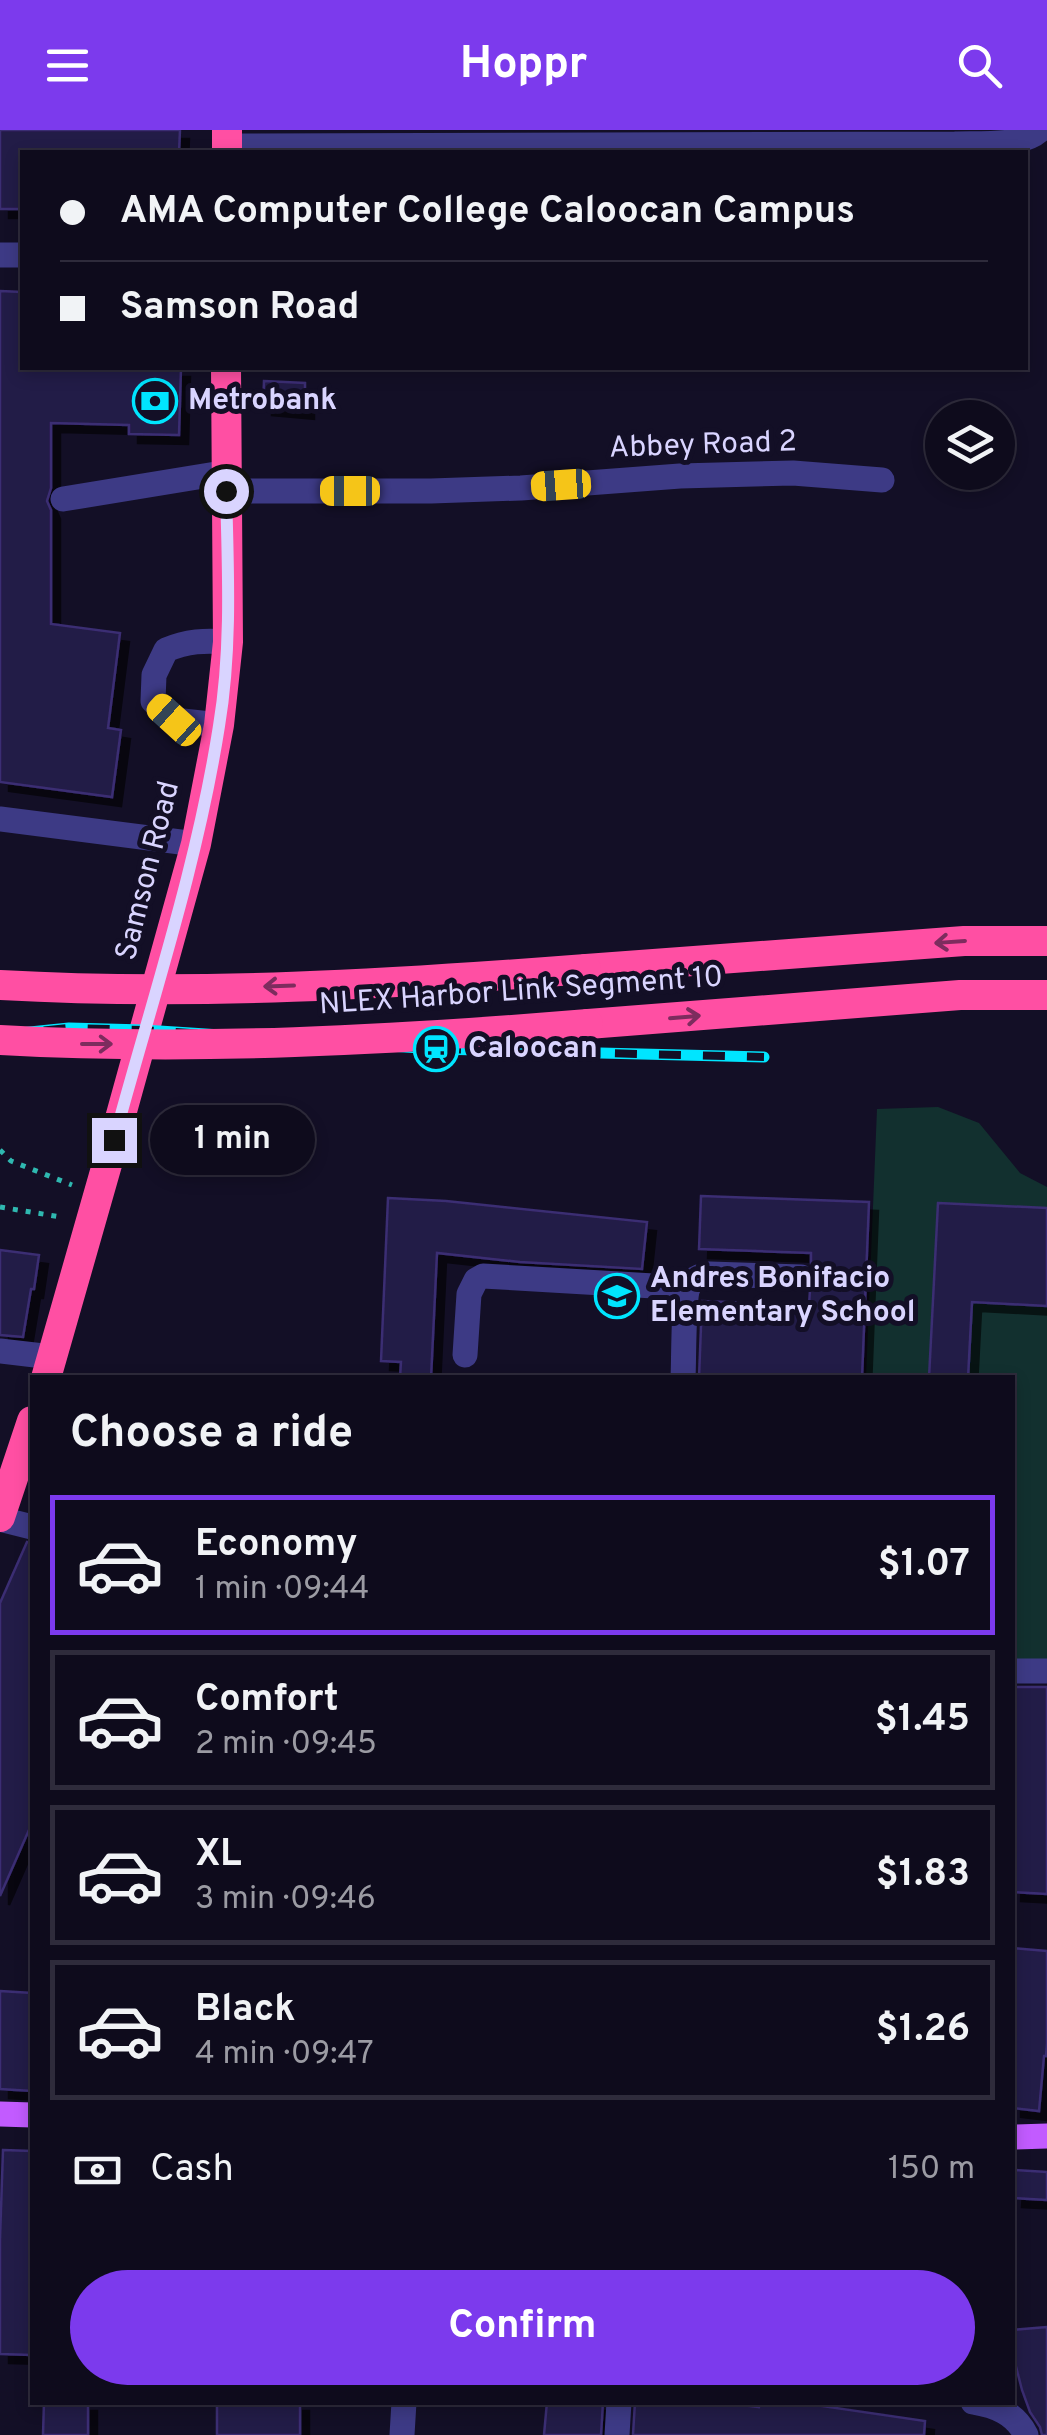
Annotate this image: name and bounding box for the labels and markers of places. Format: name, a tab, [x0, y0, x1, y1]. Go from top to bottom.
bank icon: Metrobank	[132, 378, 178, 424]
place label: Metrobank	[188, 383, 337, 420]
station icon: Caloocan	[413, 1026, 459, 1072]
place label: Caloocan	[468, 1031, 598, 1068]
place label: Andres Bonifacio Elementary School	[650, 1261, 916, 1332]
school or university icon: Andres Bonifacio Elementary School	[594, 1273, 640, 1319]

